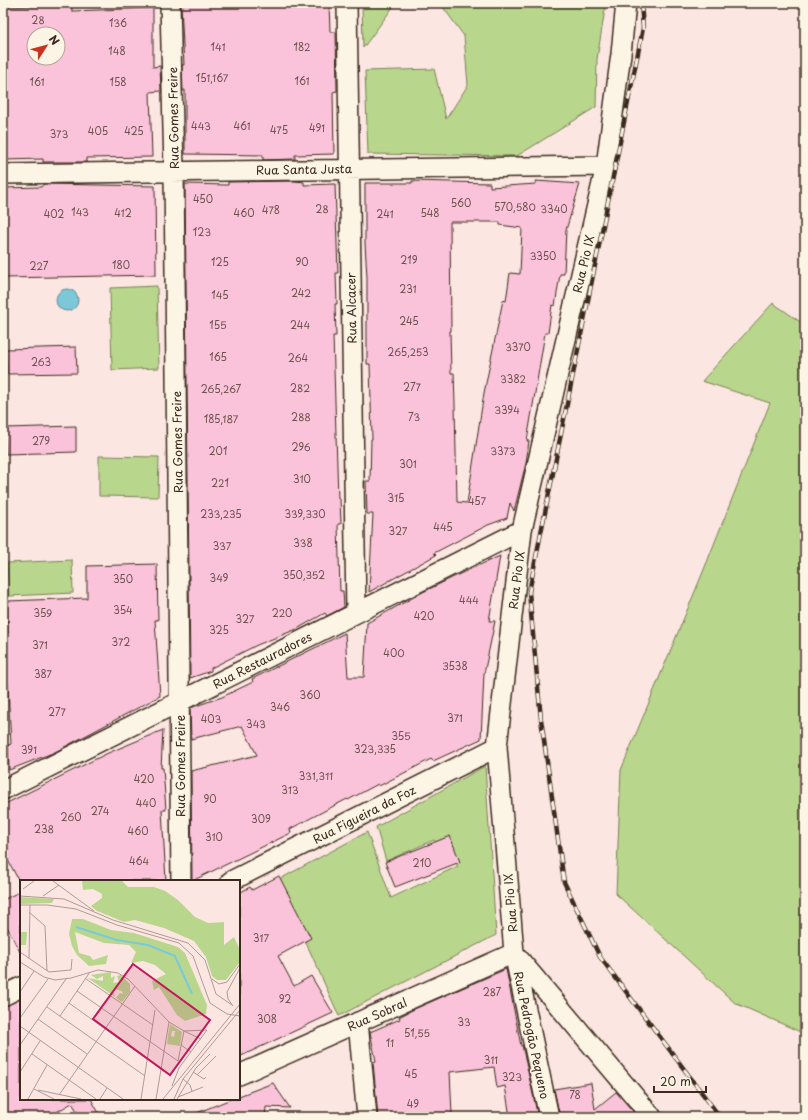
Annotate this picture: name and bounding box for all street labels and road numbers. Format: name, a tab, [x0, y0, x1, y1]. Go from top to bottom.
street label: Rua Gomes Freire	[163, 67, 183, 169]
street label: Rua Santa Justa	[256, 159, 353, 179]
street label: Rua Pio IX	[568, 233, 598, 295]
street label: Rua Alcacer	[341, 272, 361, 344]
street label: Rua Gomes Freire	[167, 391, 187, 493]
street label: Rua Pio IX	[503, 550, 529, 610]
street label: Rua Restauradores	[209, 627, 315, 693]
street label: Rua Gomes Freire	[171, 715, 189, 817]
street label: Rua Figueira da Foz	[309, 780, 419, 848]
street label: Rua Pio IX	[498, 873, 522, 933]
street label: Rua Pedrogão Pequeno	[510, 969, 554, 1101]
street label: Rua Sobral	[344, 993, 410, 1035]

